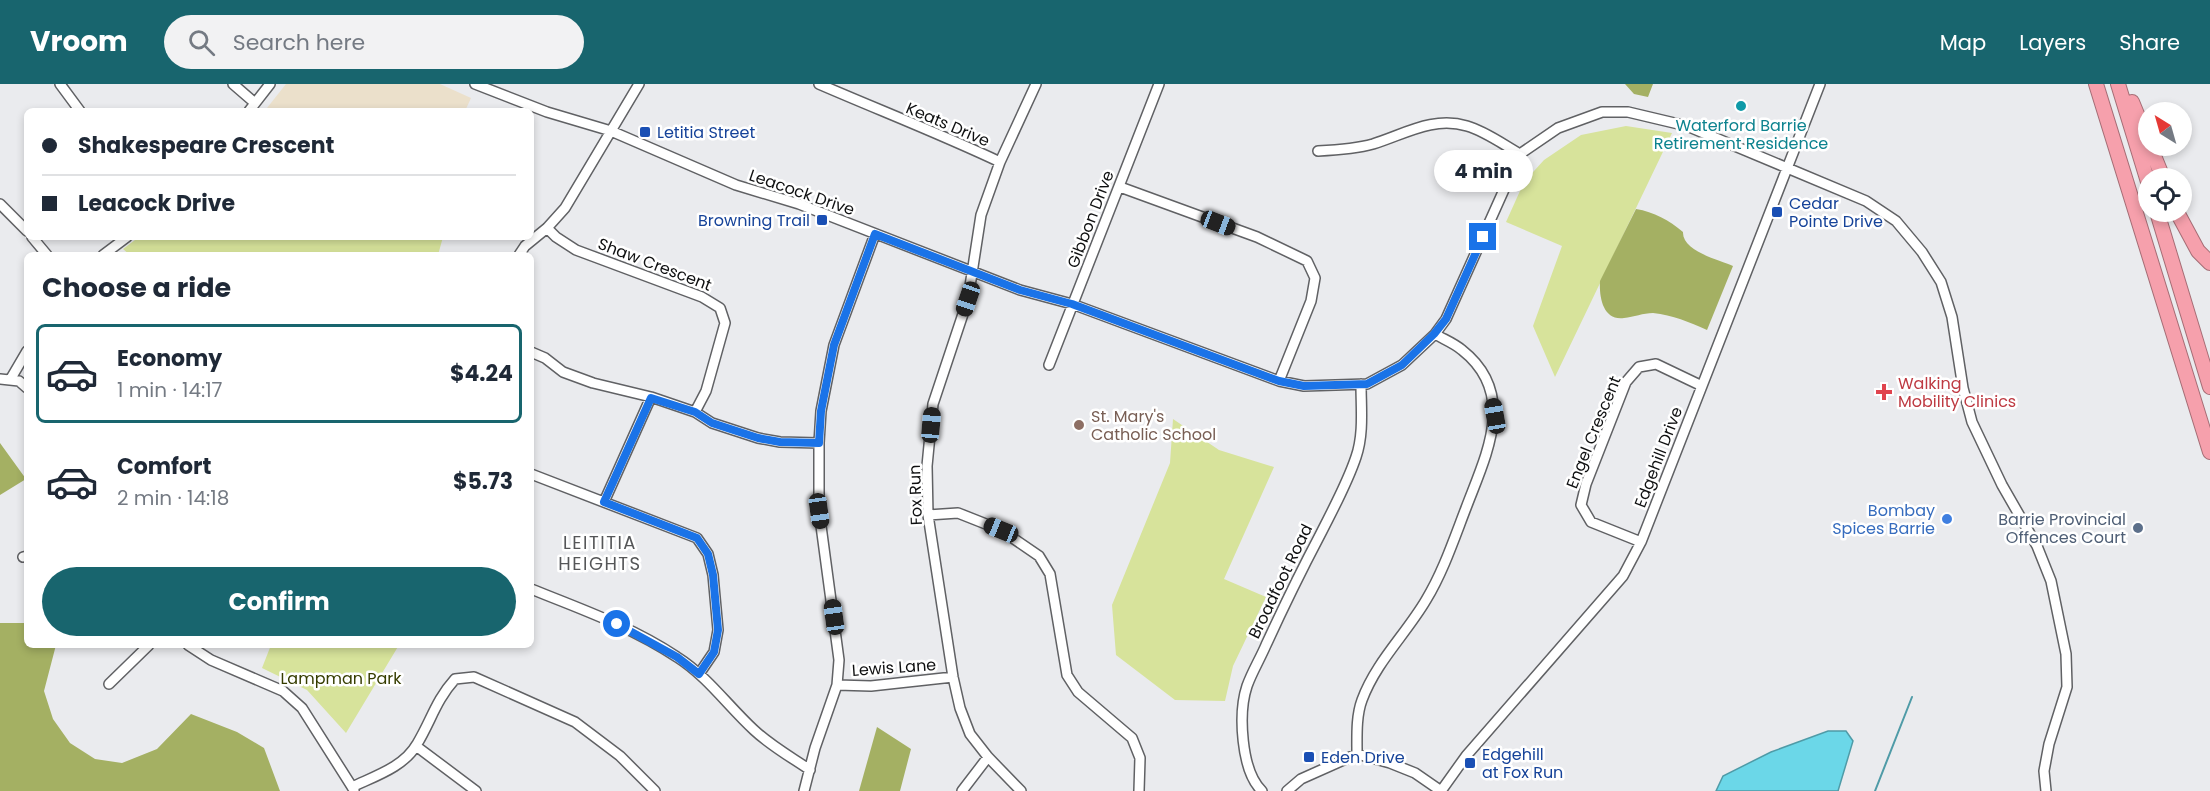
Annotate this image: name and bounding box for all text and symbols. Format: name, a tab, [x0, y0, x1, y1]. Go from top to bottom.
search box	[164, 15, 584, 69]
text: Vroom	[30, 22, 128, 61]
icon: search	[185, 26, 218, 59]
text: Search here	[233, 27, 365, 58]
text: Map	[1940, 28, 1986, 57]
text: Layers	[2019, 28, 2086, 57]
text: Share	[2119, 28, 2180, 57]
street label: Keats Drive	[902, 97, 993, 152]
marker: Waterford Barrie Retirement Residence	[1734, 99, 1748, 113]
north arrow	[2138, 102, 2192, 156]
map controls	[2138, 102, 2192, 222]
place label: Waterford Barrie Retirement Residence	[1654, 114, 1828, 155]
place label: Letitia Street	[657, 121, 755, 144]
marker: Letitia Street	[638, 125, 652, 139]
text: Shakespeare Crescent	[78, 130, 334, 161]
callout: 4 min	[1434, 150, 1532, 192]
text: 4 min	[1454, 157, 1513, 185]
street label: Leacock Drive	[746, 164, 858, 221]
street label: Gibbon Drive	[1061, 167, 1120, 271]
button: locate	[2138, 168, 2192, 222]
text: Leacock Drive	[78, 188, 235, 219]
place label: Cedar Pointe Drive	[1789, 192, 1883, 233]
marker: Cedar Pointe Drive	[1770, 205, 1784, 219]
car	[1198, 208, 1238, 238]
place label: Browning Trail	[698, 209, 810, 232]
marker: Browning Trail	[815, 213, 829, 227]
route end	[1469, 223, 1496, 250]
street label: Shaw Crescent	[595, 232, 715, 297]
text: Choose a ride	[42, 269, 231, 306]
car	[954, 279, 982, 319]
text: Economy	[117, 343, 222, 374]
icon: car	[45, 347, 99, 401]
text: $4.24	[450, 358, 513, 389]
street label: Engel Crescent	[1560, 372, 1627, 492]
place label: Walking Mobility Clinics	[1898, 372, 2016, 413]
text: 1 min · 14:17	[117, 376, 223, 404]
marker: Walking Mobility Clinics	[1875, 383, 1893, 401]
car	[1483, 397, 1507, 435]
street label: Edgehill Drive	[1629, 403, 1688, 511]
place label: St. Mary's Catholic School	[1091, 405, 1216, 446]
car	[920, 406, 942, 444]
marker: St. Mary's Catholic School	[1072, 418, 1086, 432]
text: Comfort	[117, 451, 211, 482]
icon: car	[45, 455, 99, 509]
street label: Fox Run	[903, 464, 928, 526]
text: $5.73	[453, 466, 513, 497]
text: 2 min · 14:18	[117, 484, 229, 512]
car	[808, 492, 830, 530]
place label: Bombay Spices Barrie	[1832, 499, 1935, 540]
place label: Barrie Provincial Offences Court	[1998, 508, 2126, 549]
marker: Bombay Spices Barrie	[1940, 512, 1954, 526]
car	[981, 515, 1021, 545]
street label: Broadfoot Road	[1243, 520, 1318, 642]
marker: Barrie Provincial Offences Court	[2131, 521, 2145, 535]
district label: LEITITIA HEIGHTS	[558, 530, 642, 576]
button: Confirm	[42, 567, 516, 636]
car	[823, 598, 845, 636]
route start	[603, 610, 630, 637]
street label: Lewis Lane	[851, 653, 937, 682]
park label: Lampman Park	[280, 667, 402, 690]
place label: Edgehill at Fox Run	[1482, 743, 1563, 784]
place label: Eden Drive	[1321, 746, 1405, 769]
marker: Eden Drive	[1302, 750, 1316, 764]
marker: Edgehill at Fox Run	[1463, 756, 1477, 770]

